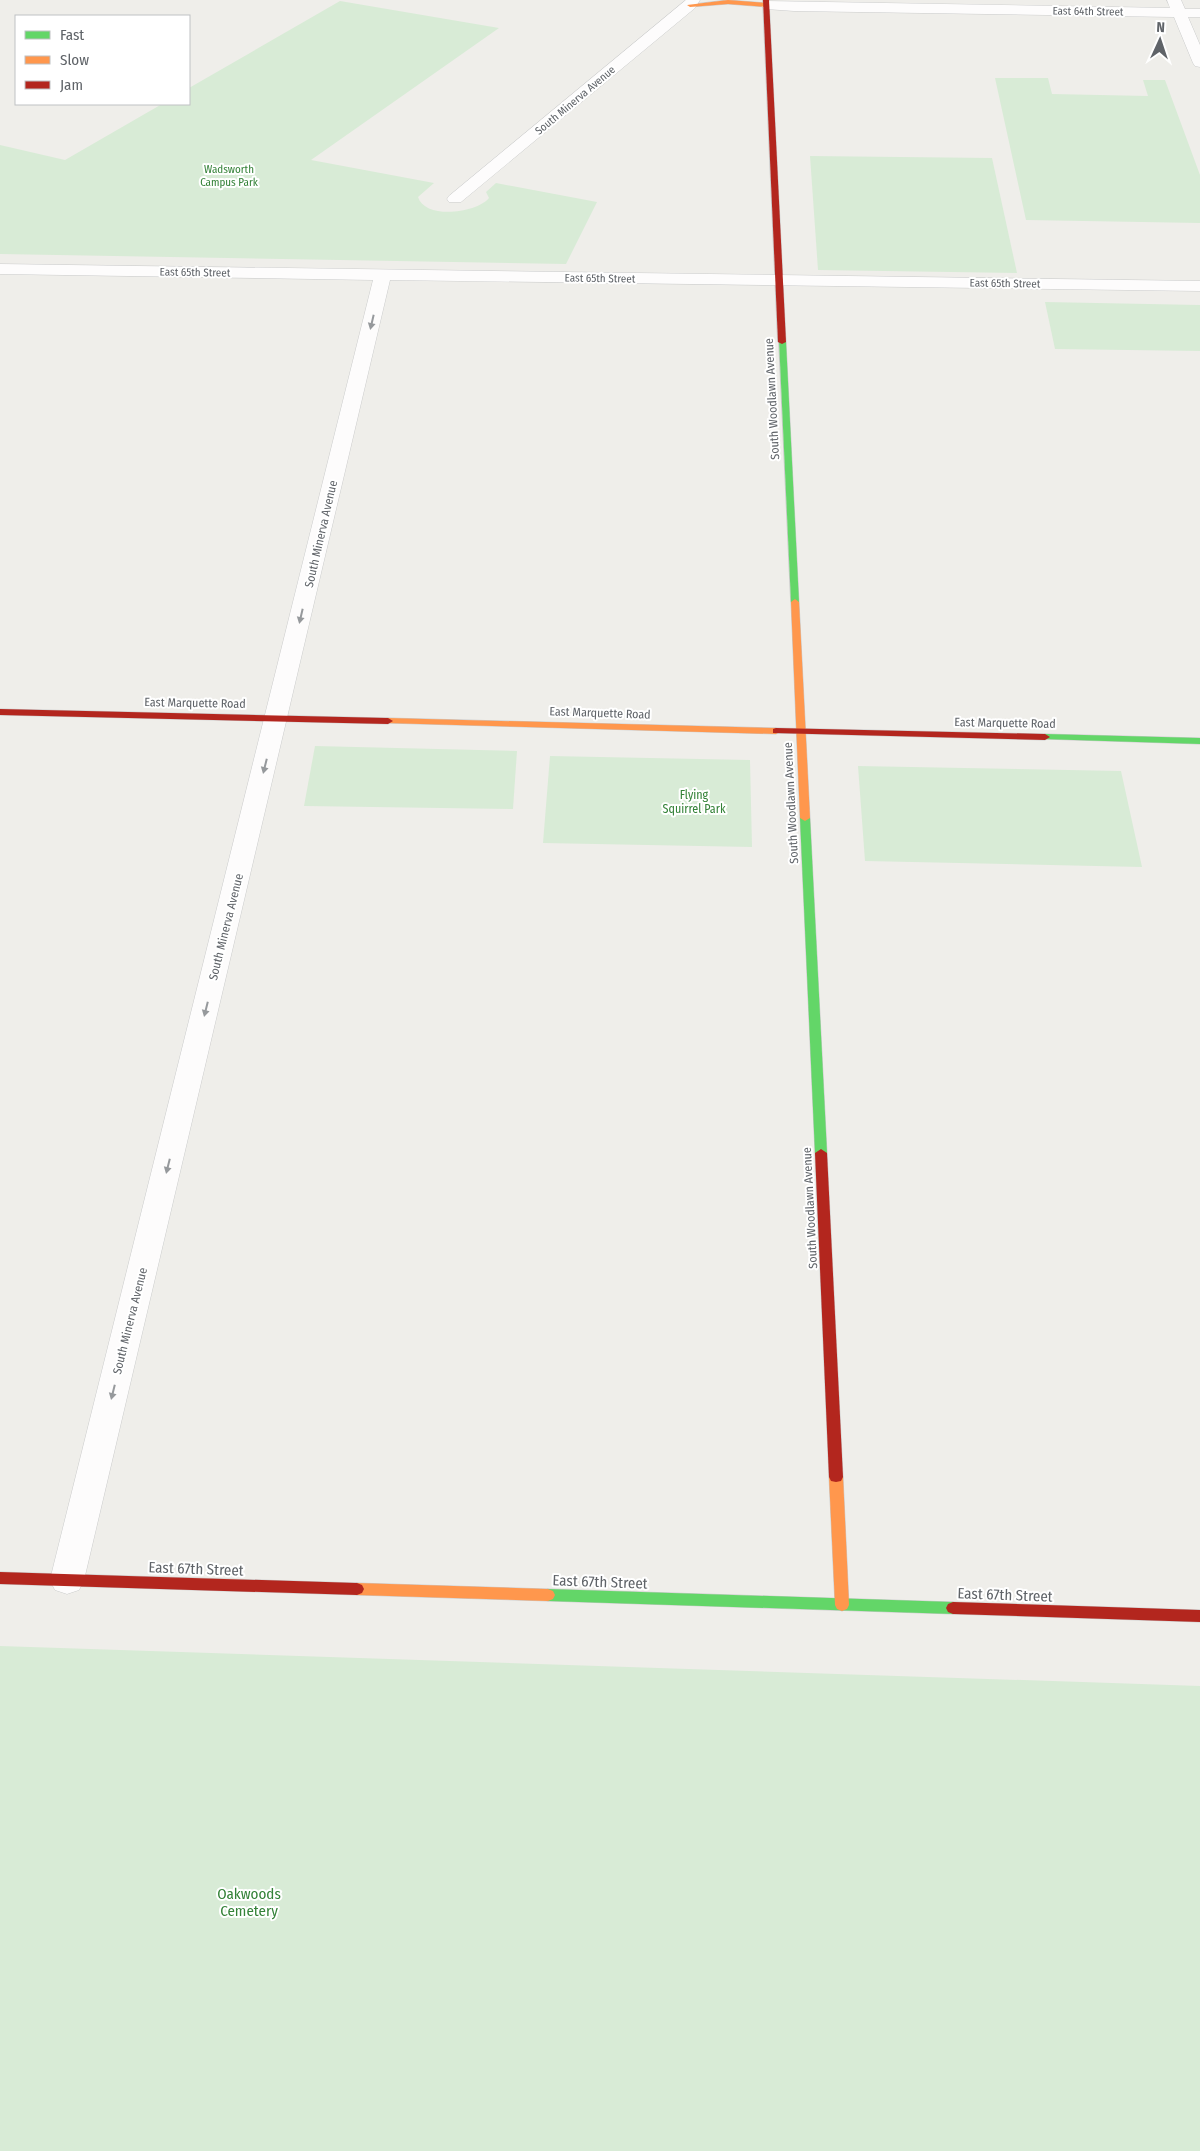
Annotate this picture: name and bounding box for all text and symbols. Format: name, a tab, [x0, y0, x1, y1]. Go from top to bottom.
street label: East 64th Street	[1052, 4, 1124, 19]
legend	[15, 15, 190, 105]
north arrow	[1135, 15, 1185, 65]
text: N	[1156, 19, 1165, 36]
text: Fast	[60, 26, 84, 44]
text: Slow	[60, 51, 89, 69]
street label: South Minerva Avenue	[533, 63, 618, 138]
text: Jam	[60, 76, 83, 94]
park label: Wadsworth Campus Park	[200, 163, 259, 189]
street label: East 65th Street	[160, 265, 231, 280]
street label: East 65th Street	[565, 271, 636, 286]
street label: East 65th Street	[970, 276, 1041, 291]
one-way arrow	[368, 314, 376, 329]
street label: South Woodlawn Avenue	[762, 338, 782, 460]
street label: South Minerva Avenue	[302, 479, 340, 589]
one-way arrow	[297, 608, 305, 623]
street label: East Marquette Road	[144, 695, 246, 711]
street label: East Marquette Road	[549, 704, 651, 722]
street label: East Marquette Road	[954, 715, 1056, 731]
street label: South Woodlawn Avenue	[781, 742, 801, 864]
one-way arrow	[261, 758, 269, 773]
park label: Flying Squirrel Park	[663, 788, 726, 816]
street label: South Minerva Avenue	[206, 872, 246, 982]
one-way arrow	[202, 1001, 210, 1016]
street label: South Woodlawn Avenue	[800, 1147, 820, 1269]
one-way arrow	[164, 1159, 172, 1174]
street label: South Minerva Avenue	[110, 1266, 150, 1376]
one-way arrow	[109, 1385, 117, 1400]
street label: East 67th Street	[148, 1558, 244, 1580]
street label: East 67th Street	[552, 1571, 648, 1593]
street label: East 67th Street	[957, 1584, 1053, 1606]
park label: Oakwoods Cemetery	[217, 1885, 281, 1920]

